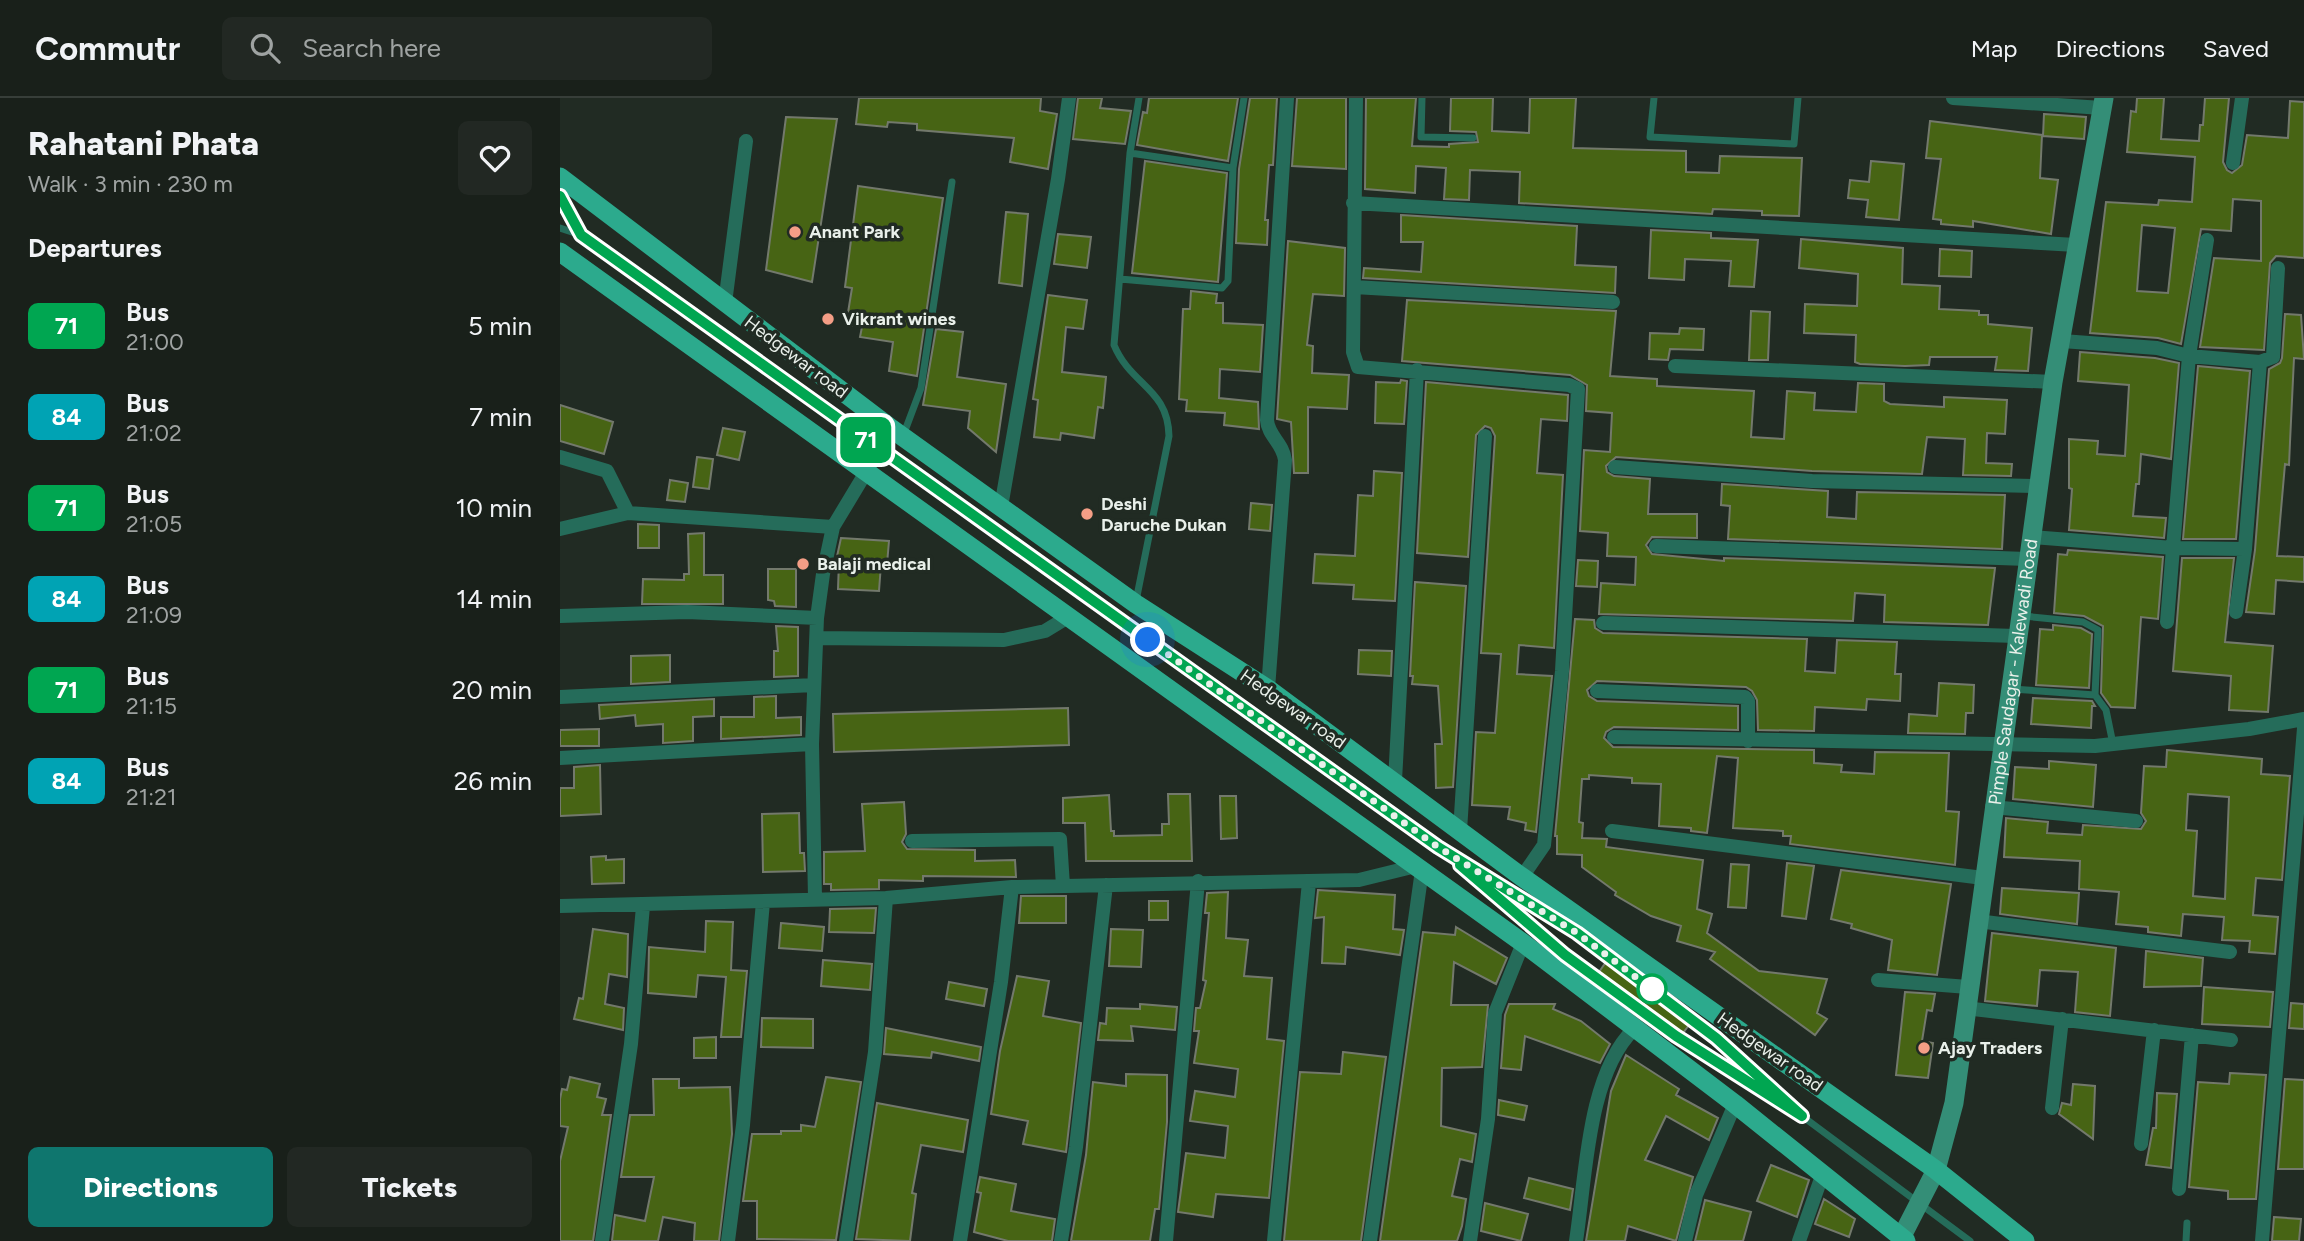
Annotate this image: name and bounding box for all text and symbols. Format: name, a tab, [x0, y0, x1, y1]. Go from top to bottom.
search box	[222, 17, 712, 80]
text: Commutr	[35, 29, 180, 68]
icon: search	[246, 29, 284, 67]
text: Search here	[302, 32, 441, 64]
text: Map	[1971, 34, 2017, 63]
text: Directions	[2055, 34, 2165, 63]
text: Saved	[2203, 34, 2269, 63]
button: heart	[458, 121, 532, 195]
text: Rahatani Phata	[28, 124, 259, 163]
text: Walk · 3 min · 230 m	[28, 170, 233, 198]
place label: Anant Park	[809, 221, 901, 243]
marker: Anant Park	[787, 224, 803, 240]
text: Departures	[28, 232, 162, 264]
text: Bus	[126, 296, 169, 328]
place label: Vikrant wines	[842, 308, 956, 330]
text: 5 min	[468, 310, 532, 342]
text: 71	[55, 311, 78, 340]
street label: Hedgewar road	[740, 311, 852, 403]
marker: Vikrant wines	[820, 311, 836, 327]
text: 21:00	[126, 328, 184, 356]
text: Bus	[126, 387, 169, 419]
text: 7 min	[469, 401, 532, 433]
text: 84	[52, 402, 81, 431]
line badge: 71	[834, 417, 898, 463]
text: 21:02	[126, 419, 182, 447]
text: 71	[854, 425, 878, 454]
text: Bus	[126, 478, 169, 510]
text: 10 min	[456, 492, 532, 524]
text: 71	[55, 493, 78, 522]
place label: Deshi Daruche Dukan	[1101, 493, 1226, 536]
marker: Deshi Daruche Dukan	[1079, 506, 1095, 522]
text: 21:05	[126, 510, 182, 538]
street label: Pimple Saudagar - Kalewadi Road	[1984, 537, 2042, 806]
place label: Balaji medical	[817, 553, 931, 575]
marker: Balaji medical	[795, 556, 811, 572]
text: Bus	[126, 569, 169, 601]
text: 14 min	[456, 583, 532, 615]
text: 84	[52, 584, 81, 613]
text: 21:09	[126, 601, 182, 629]
your location	[1130, 622, 1165, 657]
text: Bus	[126, 660, 169, 692]
street label: Hedgewar road	[1236, 664, 1350, 754]
text: 20 min	[452, 674, 532, 706]
text: 71	[55, 675, 78, 704]
text: 21:15	[126, 692, 177, 720]
text: Bus	[126, 751, 169, 783]
text: 26 min	[454, 765, 532, 797]
text: 84	[52, 766, 81, 795]
text: 21:21	[126, 783, 177, 811]
unlabelled marker	[1637, 974, 1667, 1004]
street label: Hedgewar road	[1713, 1007, 1827, 1097]
place label: Ajay Traders	[1938, 1037, 2043, 1059]
marker: Ajay Traders	[1916, 1040, 1932, 1056]
button: Directions	[28, 1147, 273, 1227]
button: Tickets	[287, 1147, 532, 1227]

